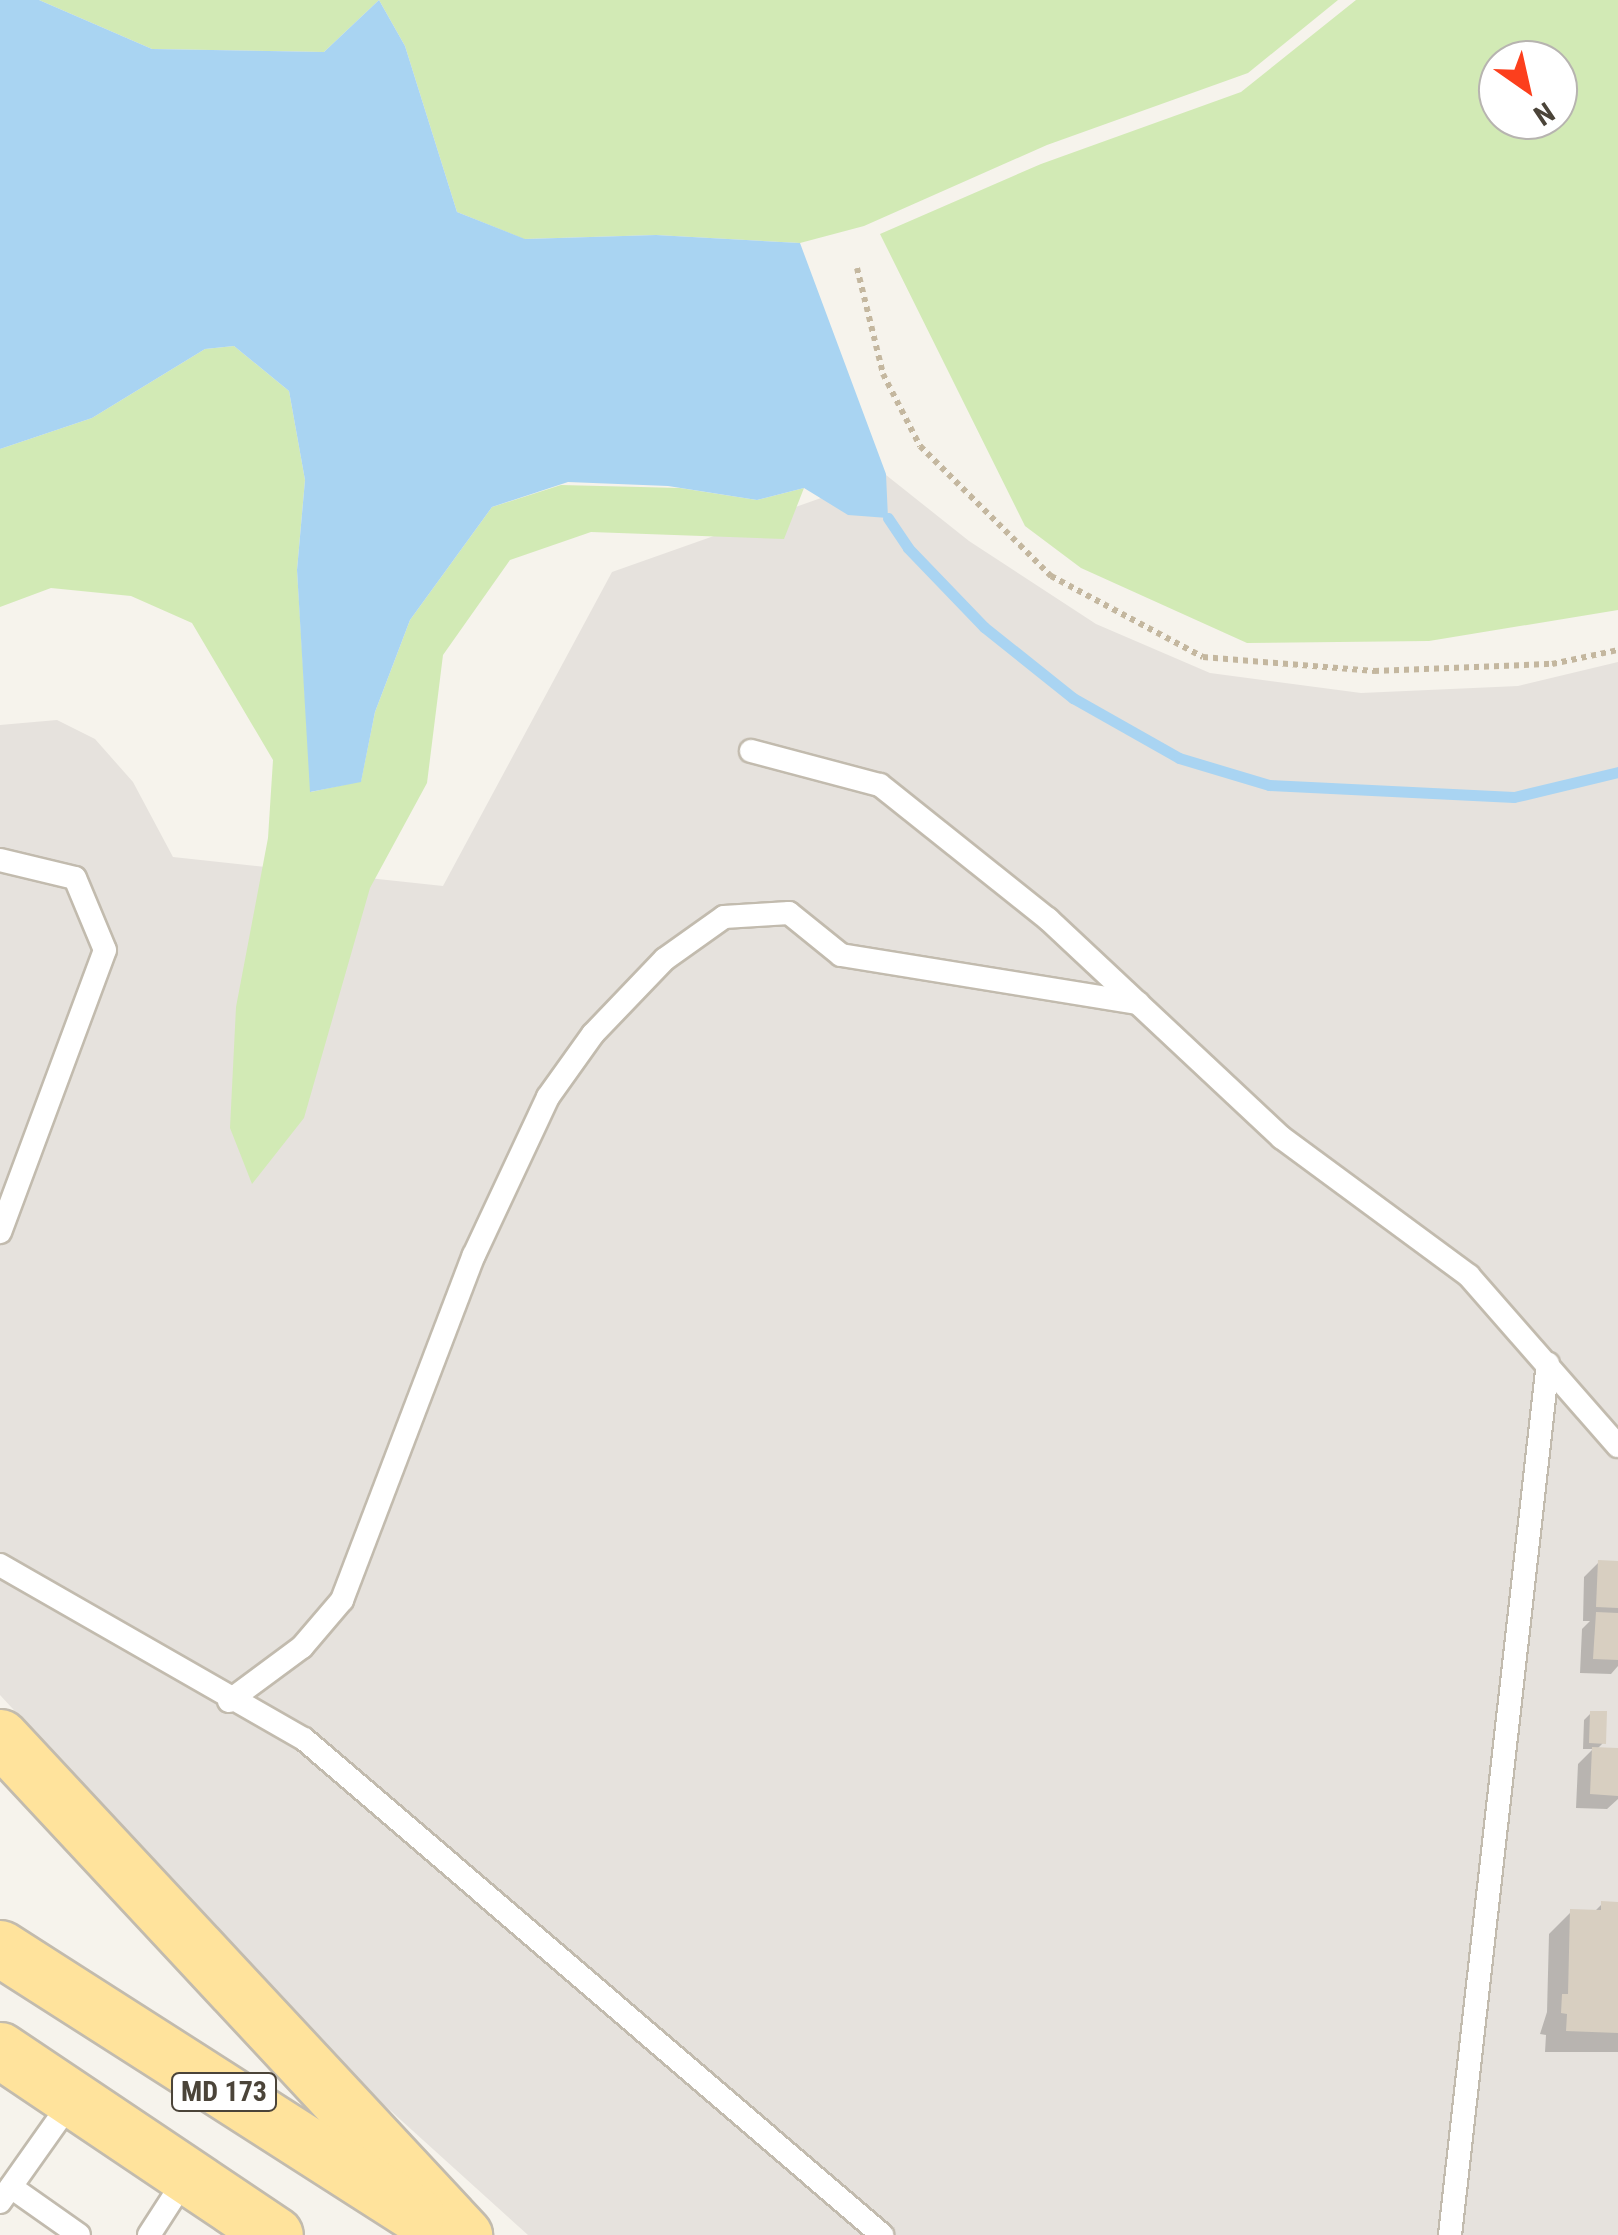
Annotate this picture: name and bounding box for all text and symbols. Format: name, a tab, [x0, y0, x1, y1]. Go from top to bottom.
north arrow	[1478, 40, 1578, 140]
text: N	[1528, 95, 1560, 132]
road number: MD 173	[169, 2069, 279, 2115]

